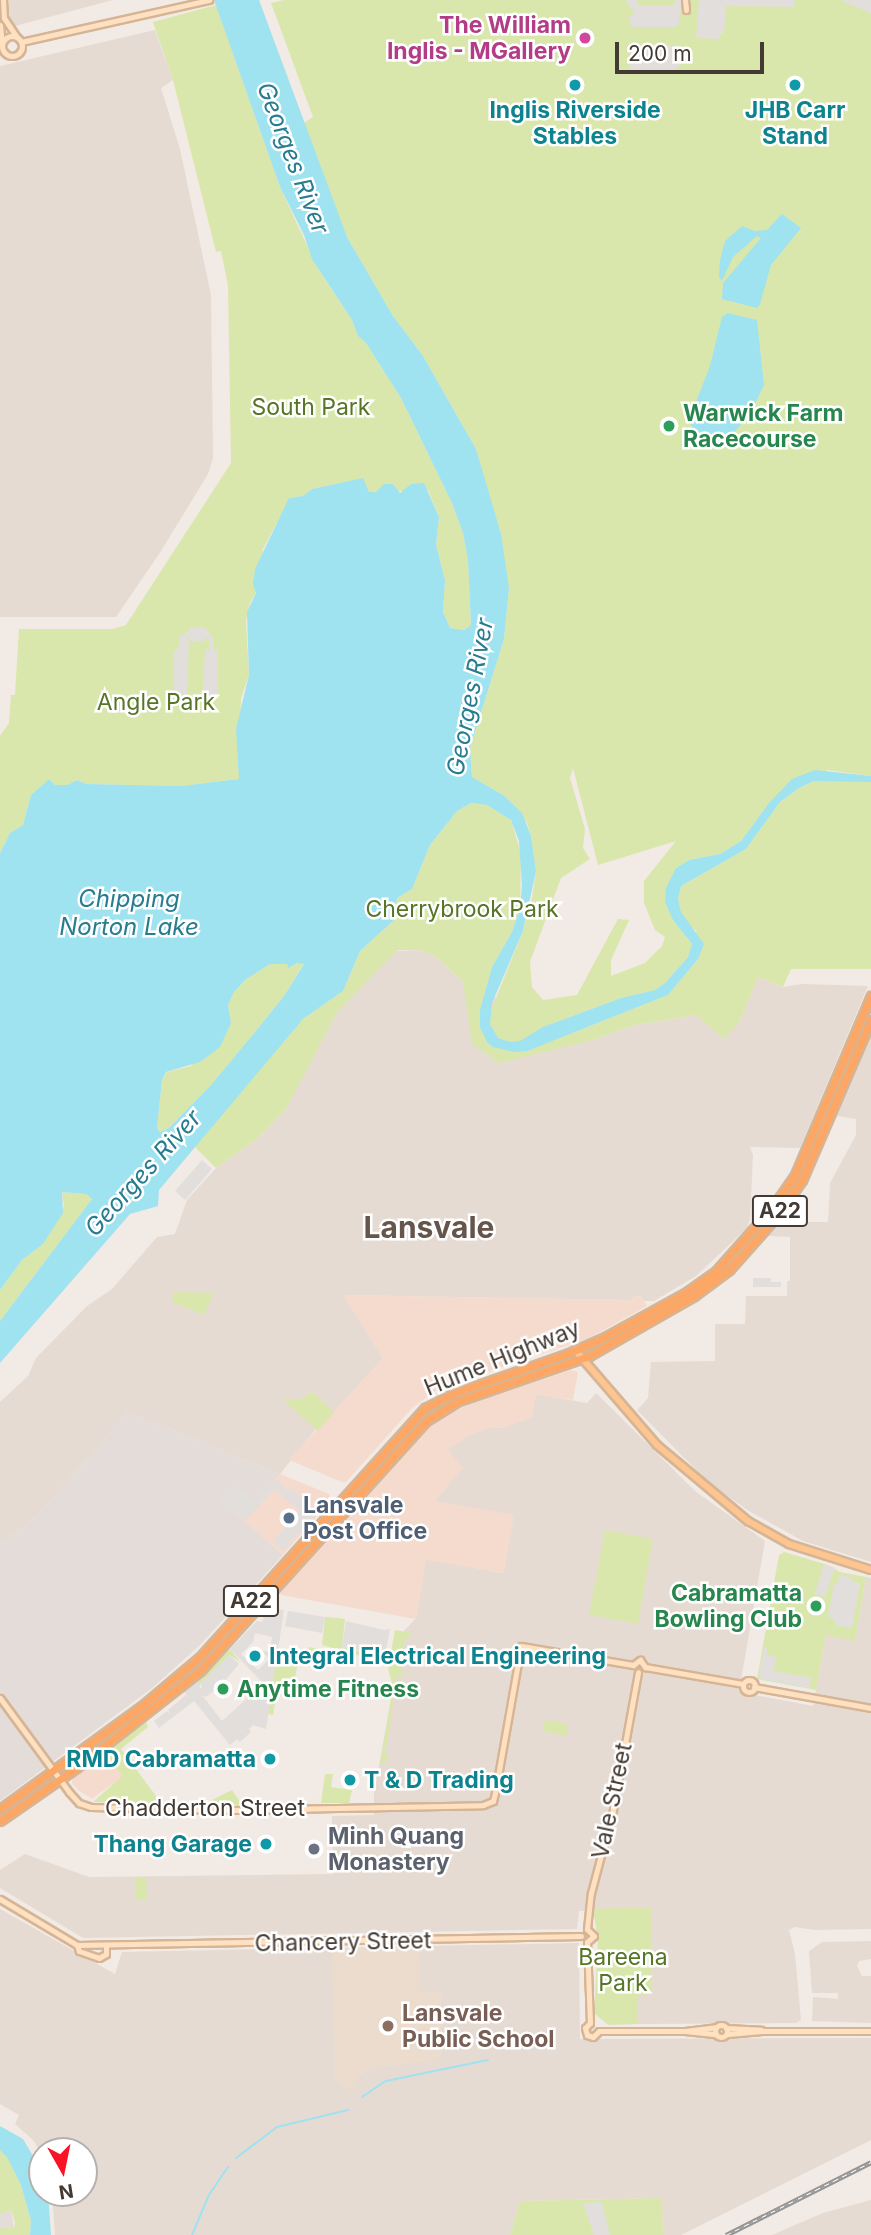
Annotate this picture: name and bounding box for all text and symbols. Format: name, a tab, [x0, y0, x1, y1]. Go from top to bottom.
place label: The William Inglis - MGallery	[387, 11, 571, 65]
scale bar	[619, 28, 768, 72]
marker: The William Inglis - MGallery	[577, 30, 593, 46]
text: 200 m	[628, 41, 692, 66]
marker: Inglis Riverside Stables	[567, 77, 583, 93]
marker: JHB Carr Stand	[787, 77, 803, 93]
water label: Georges River	[251, 78, 335, 238]
place label: Inglis Riverside Stables	[489, 96, 661, 150]
place label: JHB Carr Stand	[745, 96, 845, 150]
park label: South Park	[252, 393, 370, 421]
place label: Warwick Farm Racecourse	[683, 399, 844, 453]
marker: Warwick Farm Racecourse	[661, 418, 677, 434]
water label: Georges River	[441, 616, 499, 778]
park label: Angle Park	[97, 688, 215, 716]
water label: Chipping Norton Lake	[59, 885, 199, 941]
park label: Cherrybrook Park	[365, 895, 559, 923]
water label: Georges River	[79, 1104, 207, 1242]
road number: A22	[750, 1194, 810, 1228]
district label: Lansvale	[364, 1209, 494, 1245]
street label: Hume Highway	[420, 1314, 584, 1402]
place label: Lansvale Post Office	[303, 1491, 427, 1545]
marker: Lansvale Post Office	[281, 1510, 297, 1526]
place label: Cabramatta Bowling Club	[655, 1579, 802, 1633]
road number: A22	[221, 1584, 281, 1618]
marker: Cabramatta Bowling Club	[808, 1598, 824, 1614]
place label: Integral Electrical Engineering	[269, 1642, 606, 1670]
marker: Integral Electrical Engineering	[247, 1648, 263, 1664]
place label: Anytime Fitness	[237, 1675, 419, 1703]
marker: Anytime Fitness	[215, 1681, 231, 1697]
street label: Vale Street	[586, 1740, 638, 1862]
place label: RMD Cabramatta	[66, 1745, 256, 1773]
marker: RMD Cabramatta	[262, 1751, 278, 1767]
place label: T & D Trading	[364, 1766, 514, 1794]
marker: T & D Trading	[342, 1772, 358, 1788]
street label: Chadderton Street	[105, 1794, 305, 1822]
place label: Minh Quang Monastery	[328, 1822, 464, 1876]
place label: Thang Garage	[93, 1830, 252, 1858]
marker: Thang Garage	[258, 1836, 274, 1852]
marker: Minh Quang Monastery	[306, 1841, 322, 1857]
street label: Chancery Street	[254, 1927, 432, 1957]
park label: Bareena Park	[578, 1943, 668, 1997]
place label: Lansvale Public School	[402, 1999, 555, 2053]
marker: Lansvale Public School	[380, 2018, 396, 2034]
north arrow	[28, 2137, 98, 2207]
text: N	[57, 2179, 75, 2204]

